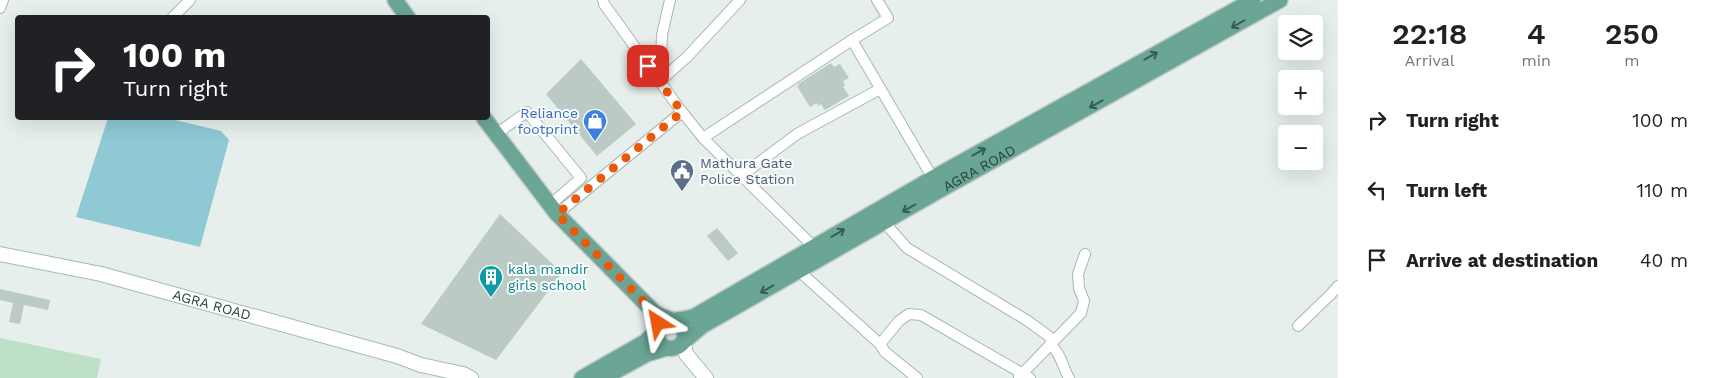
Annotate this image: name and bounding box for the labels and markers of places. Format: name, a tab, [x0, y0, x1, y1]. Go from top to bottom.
pin	[627, 45, 669, 87]
place label: Reliance footprint	[518, 105, 578, 137]
shop icon: Reliance footprint	[582, 108, 608, 142]
place label: Mathura Gate Police Station	[700, 155, 795, 187]
public building icon: Mathura Gate Police Station	[669, 158, 695, 192]
place label: kala mandir girls school	[508, 261, 589, 293]
building icon: kala mandir girls school	[478, 264, 504, 298]

